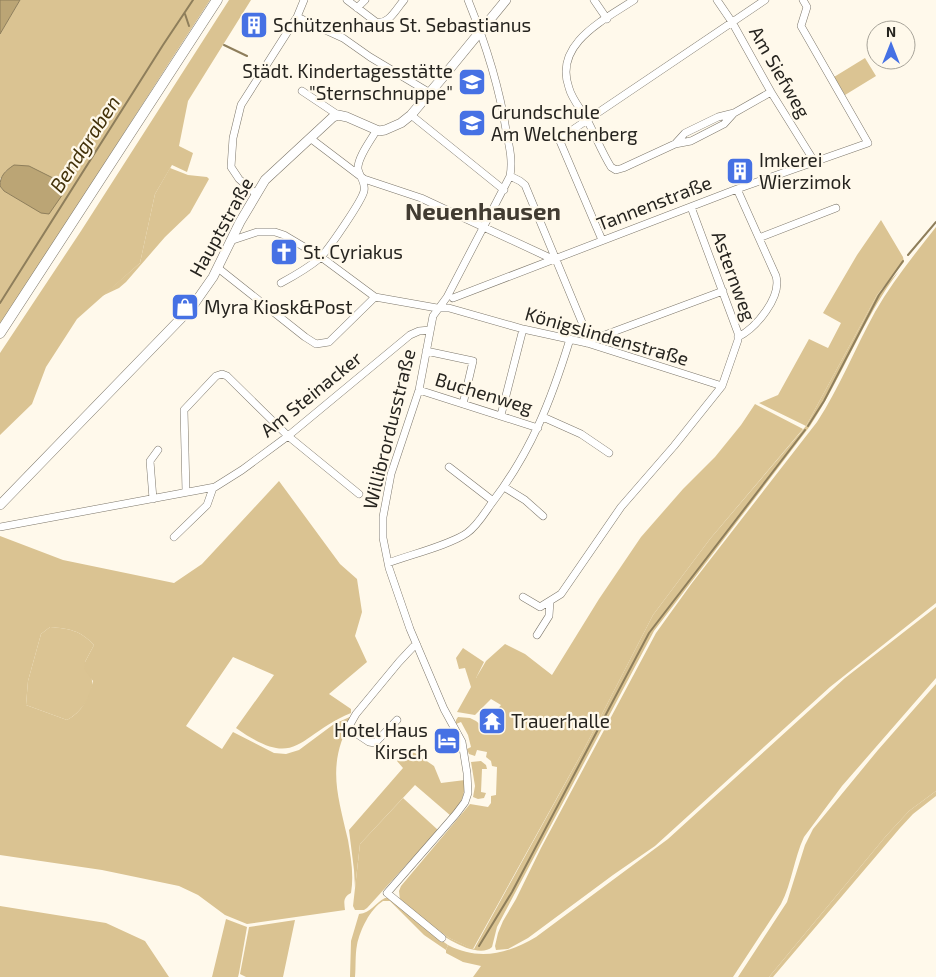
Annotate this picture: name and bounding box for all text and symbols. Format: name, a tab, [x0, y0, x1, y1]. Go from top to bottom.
building icon: Schützenhaus St. Sebastianus	[239, 10, 269, 40]
place label: Schützenhaus St. Sebastianus	[273, 13, 531, 36]
north arrow	[866, 20, 916, 70]
street label: Am Siefweg	[745, 22, 816, 122]
text: N	[886, 23, 896, 40]
place label: Städt. Kindertagesstätte "Sternschnuppe"	[242, 59, 453, 104]
school or university icon: Städt. Kindertagesstätte "Sternschnuppe"	[457, 67, 487, 97]
water label: Bendgraben	[44, 91, 124, 196]
place label: Grundschule Am Welchenberg	[491, 100, 638, 145]
school or university icon: Grundschule Am Welchenberg	[457, 108, 487, 138]
place label: Imkerei Wierzimok	[759, 148, 851, 193]
building icon: Imkerei Wierzimok	[725, 156, 755, 186]
street label: Tannenstraße	[593, 170, 714, 235]
street label: Hauptstraße	[184, 173, 257, 281]
district label: Neuenhausen	[405, 196, 561, 225]
street label: Asternweg	[708, 228, 761, 324]
church icon: St. Cyriakus	[269, 237, 299, 267]
place label: St. Cyriakus	[303, 240, 403, 263]
shop icon: Myra Kiosk&Post	[170, 292, 200, 322]
place label: Myra Kiosk&Post	[204, 295, 353, 318]
street label: Königslindenstraße	[523, 301, 692, 370]
street label: Am Steinacker	[256, 346, 366, 441]
street label: Willibrordusstraße	[357, 346, 420, 511]
street label: Buchenweg	[433, 367, 536, 418]
temple icon: Trauerhalle	[477, 706, 507, 736]
place label: Trauerhalle	[511, 709, 610, 732]
place label: Hotel Haus Kirsch	[334, 718, 428, 763]
hotel icon: Hotel Haus Kirsch	[432, 726, 462, 756]

